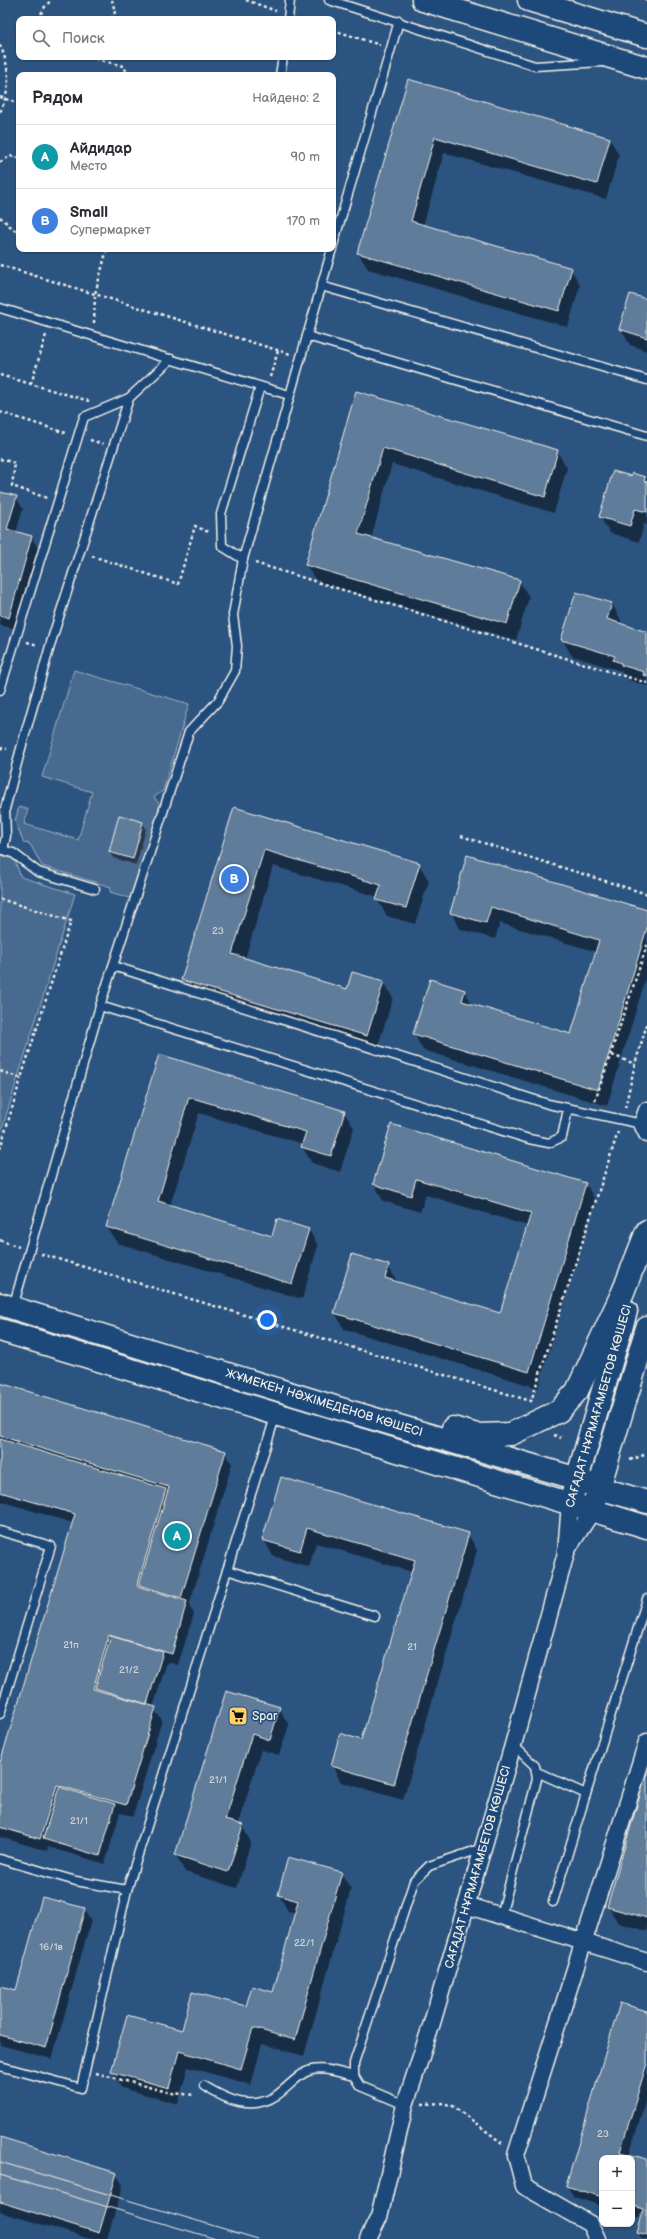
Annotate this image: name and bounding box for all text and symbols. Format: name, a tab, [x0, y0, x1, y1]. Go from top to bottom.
search box	[16, 16, 336, 60]
icon: search	[30, 27, 52, 49]
text: Поиск	[62, 29, 105, 48]
text: Рядом	[32, 88, 83, 108]
text: Найдено: 2	[252, 90, 320, 106]
text: Айдидар	[70, 139, 132, 158]
text: A	[41, 149, 49, 165]
text: 90 m	[291, 149, 320, 165]
text: Место	[70, 158, 107, 174]
text: Small	[70, 203, 108, 222]
text: B	[40, 213, 50, 229]
text: 170 m	[287, 213, 320, 229]
text: Супермаркет	[70, 222, 151, 238]
pin: B	[221, 864, 247, 894]
house number: 23	[212, 925, 224, 937]
street label: САҒАДАТ НҰРМАҒАМБЕТОВ КӨШЕСІ	[563, 1303, 635, 1509]
your location	[257, 1310, 277, 1330]
street label: ЖҰМЕКЕН НӘЖІМЕДЕНОВ КӨШЕСІ	[224, 1366, 424, 1440]
pin: A	[164, 1521, 190, 1551]
house number: 21п	[63, 1639, 79, 1651]
house number: 21	[407, 1641, 417, 1653]
house number: 21/2	[119, 1664, 139, 1676]
supermarket icon: Spar	[227, 1705, 249, 1727]
place label: Spar	[252, 1709, 278, 1724]
street label: САҒАДАТ НҰРМАҒАМБЕТОВ КӨШЕСІ	[442, 1764, 514, 1970]
house number: 21/1	[209, 1774, 227, 1786]
house number: 21/1	[70, 1815, 88, 1827]
house number: 22/1	[294, 1937, 314, 1949]
house number: 16/1в	[39, 1941, 64, 1953]
house number: 23	[597, 2128, 609, 2140]
map controls	[599, 2155, 635, 2227]
button: +	[599, 2155, 635, 2191]
button: −	[599, 2191, 635, 2227]

